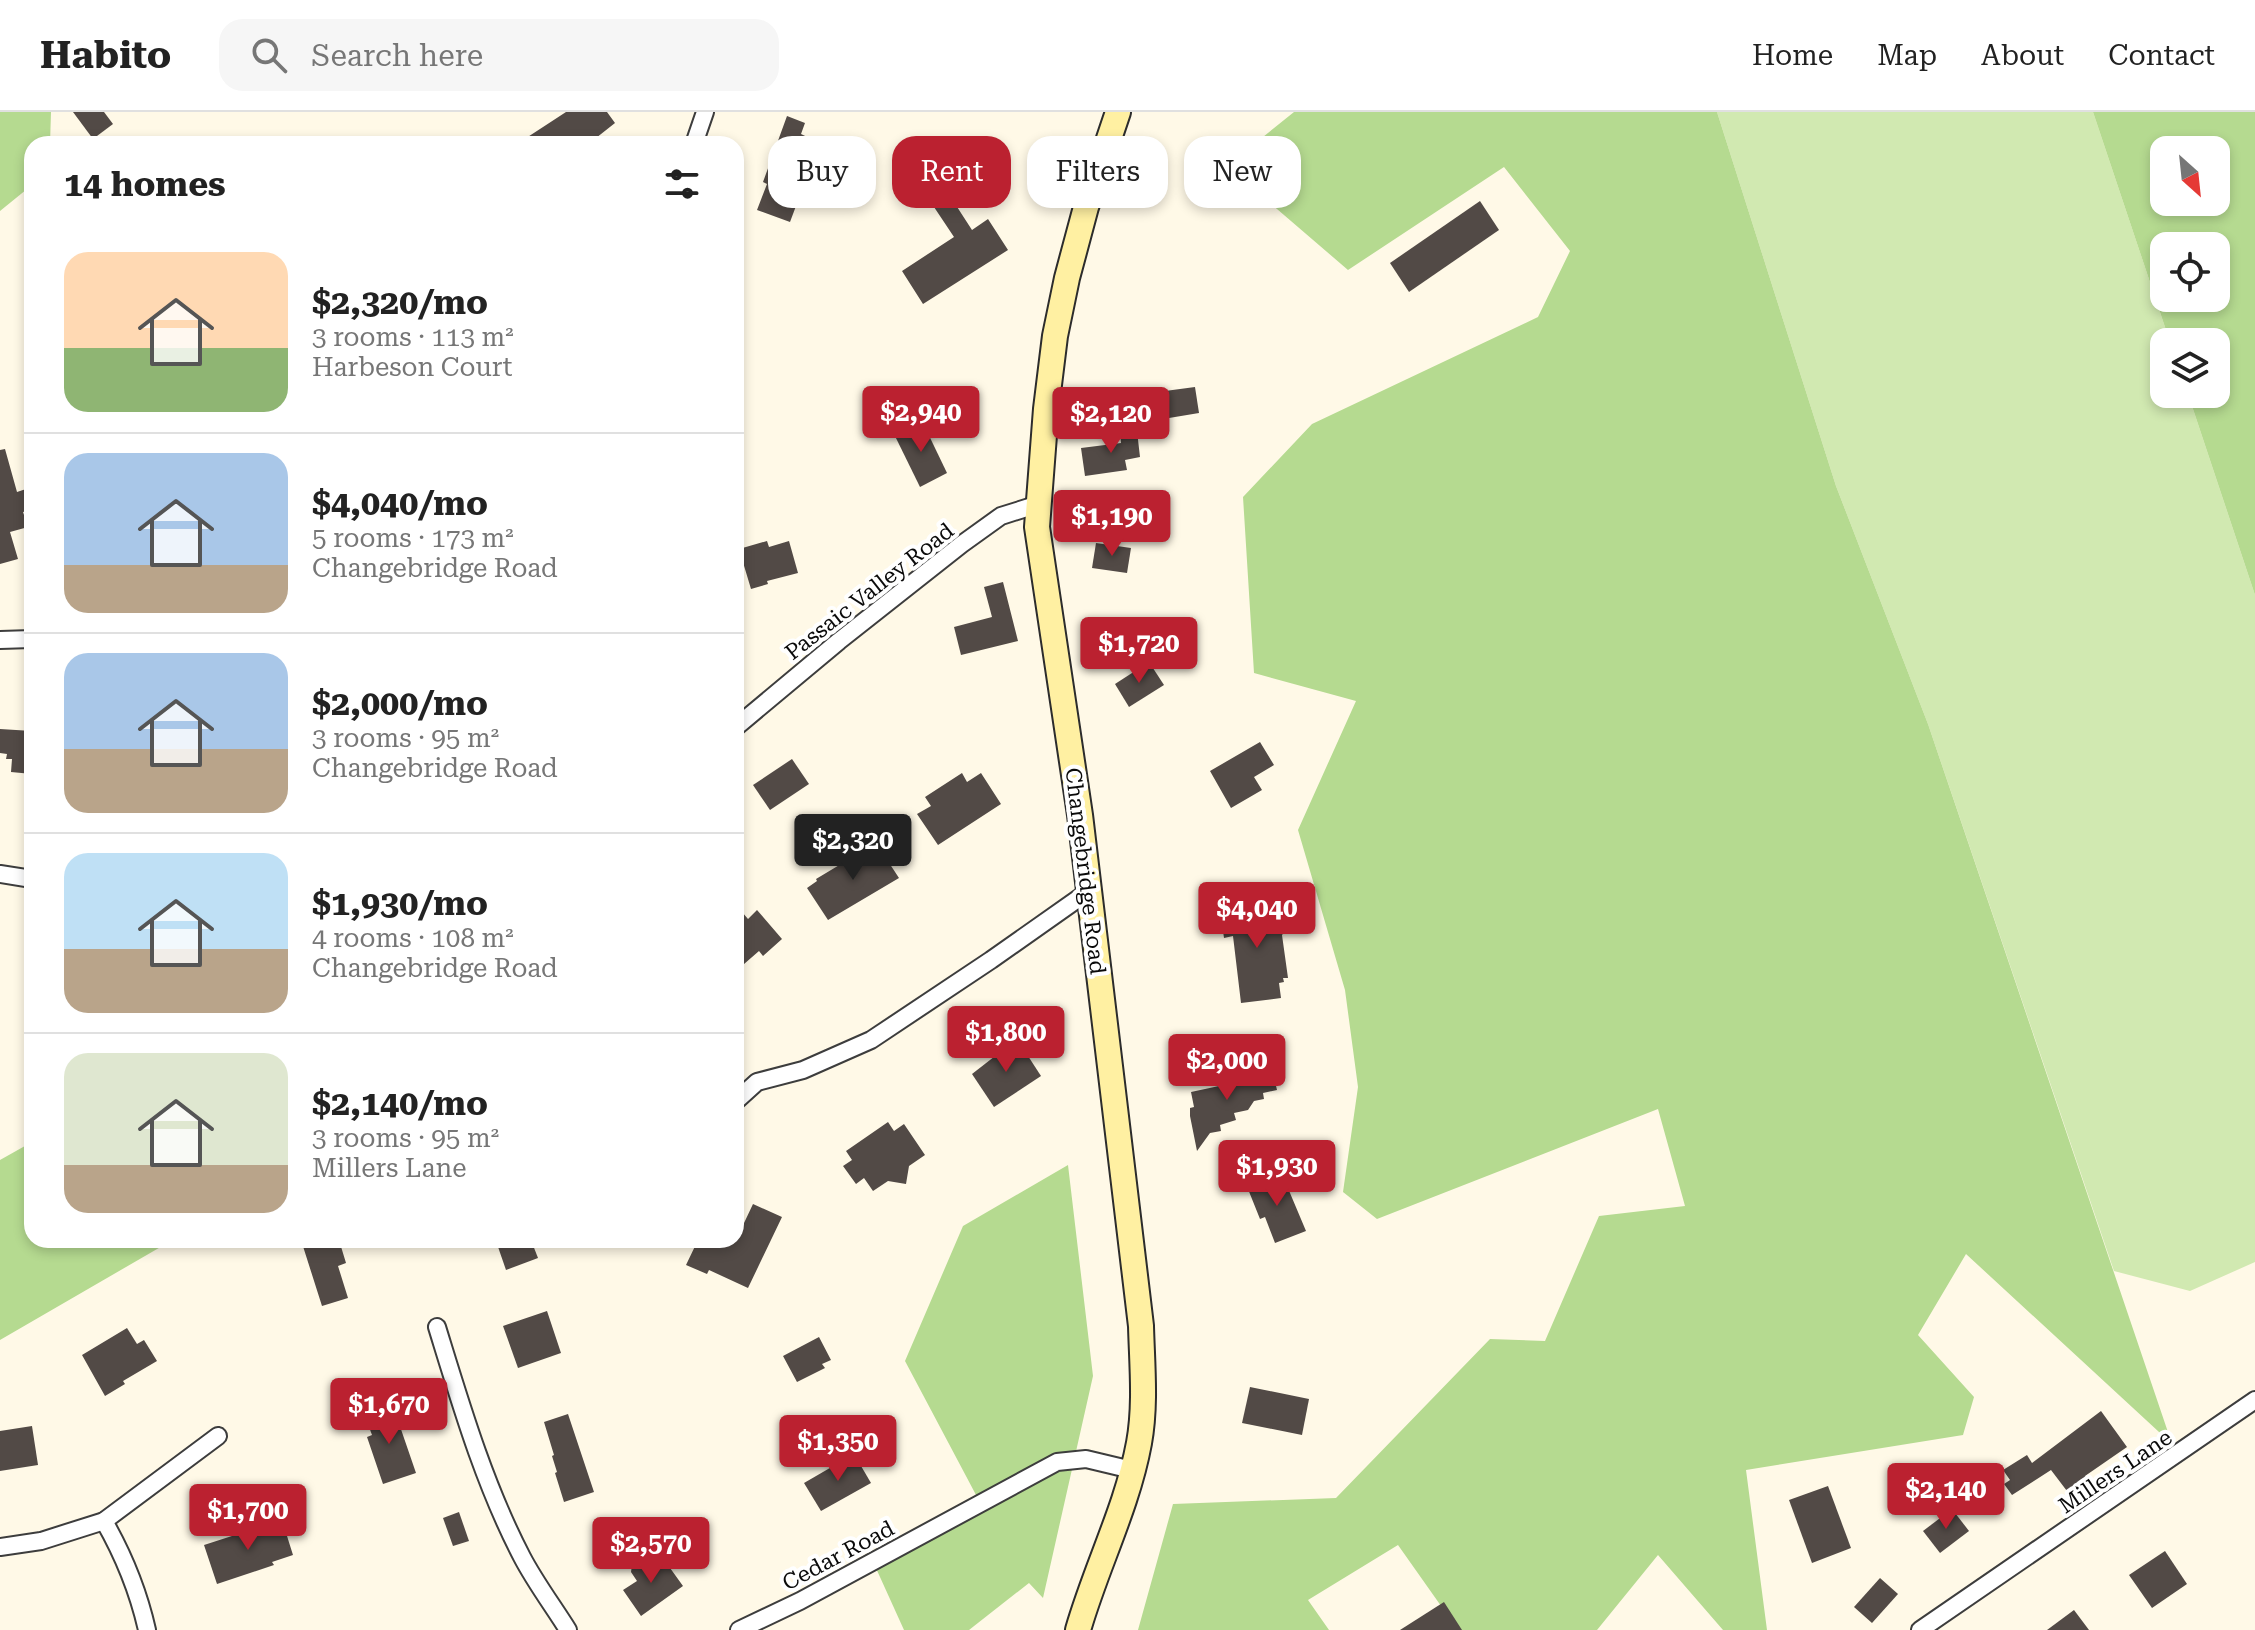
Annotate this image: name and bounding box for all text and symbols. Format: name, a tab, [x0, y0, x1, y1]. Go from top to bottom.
search box	[219, 19, 779, 91]
text: Habito	[40, 33, 171, 77]
icon: search	[247, 33, 291, 77]
text: Search here	[311, 38, 483, 73]
text: Home	[1752, 39, 1833, 72]
text: Map	[1877, 39, 1937, 72]
text: About	[1981, 39, 2064, 72]
text: Contact	[2108, 39, 2215, 72]
chip: Buy	[768, 136, 876, 208]
chip: Rent	[892, 136, 1011, 208]
chip: Filters	[1027, 136, 1168, 208]
chip: New	[1184, 136, 1301, 208]
north arrow	[2150, 136, 2230, 216]
map controls	[2150, 136, 2230, 408]
icon: filters	[660, 162, 704, 206]
text: 14 homes	[64, 164, 226, 204]
button: locate	[2150, 232, 2230, 312]
text: $2,320/mo	[312, 282, 488, 322]
icon: home	[128, 284, 224, 380]
text: 3 rooms · 113 m²	[312, 322, 514, 352]
button: layers	[2150, 328, 2230, 408]
text: Harbeson Court	[312, 352, 513, 382]
pin: $2,940	[856, 386, 986, 454]
pin: $2,120	[1046, 387, 1176, 455]
text: $2,940	[880, 397, 962, 427]
text: $2,120	[1070, 398, 1152, 428]
text: $4,040/mo	[312, 483, 488, 523]
icon: home	[128, 485, 224, 581]
pin: $1,190	[1047, 490, 1177, 558]
text: $1,190	[1071, 501, 1153, 531]
street label: Passaic Valley Road	[780, 518, 959, 665]
text: 5 rooms · 173 m²	[312, 523, 514, 553]
text: Changebridge Road	[312, 553, 558, 583]
pin: $1,720	[1074, 617, 1204, 685]
text: $1,720	[1098, 628, 1180, 658]
text: $2,000/mo	[312, 683, 488, 723]
icon: home	[128, 685, 224, 781]
text: 3 rooms · 95 m²	[312, 723, 499, 753]
text: Changebridge Road	[312, 753, 558, 783]
street label: Changebridge Road	[1060, 766, 1111, 976]
pin: $2,320	[788, 814, 918, 882]
text: $2,320	[812, 825, 894, 855]
pin: $4,040	[1192, 882, 1322, 950]
text: $1,930/mo	[312, 883, 488, 923]
icon: home	[128, 885, 224, 981]
text: $4,040	[1216, 893, 1298, 923]
text: 4 rooms · 108 m²	[312, 923, 514, 953]
text: Changebridge Road	[312, 953, 558, 983]
pin: $1,800	[941, 1006, 1071, 1074]
text: $1,800	[965, 1017, 1047, 1047]
pin: $2,000	[1162, 1034, 1292, 1102]
text: $2,000	[1186, 1045, 1268, 1075]
text: $2,140/mo	[312, 1083, 488, 1123]
icon: home	[128, 1085, 224, 1181]
text: 3 rooms · 95 m²	[312, 1123, 499, 1153]
pin: $1,930	[1212, 1140, 1342, 1208]
text: $1,930	[1236, 1151, 1318, 1181]
text: Millers Lane	[312, 1153, 467, 1183]
pin: $1,670	[324, 1378, 454, 1446]
text: $1,670	[348, 1389, 430, 1419]
pin: $1,350	[773, 1415, 903, 1483]
street label: Millers Lane	[2054, 1424, 2176, 1518]
text: $1,350	[797, 1426, 879, 1456]
pin: $2,140	[1881, 1463, 2011, 1531]
text: $2,140	[1905, 1474, 1987, 1504]
pin: $1,700	[183, 1484, 313, 1552]
text: $1,700	[207, 1495, 289, 1525]
street label: Cedar Road	[778, 1516, 898, 1595]
pin: $2,570	[586, 1517, 716, 1585]
text: $2,570	[610, 1528, 692, 1558]

